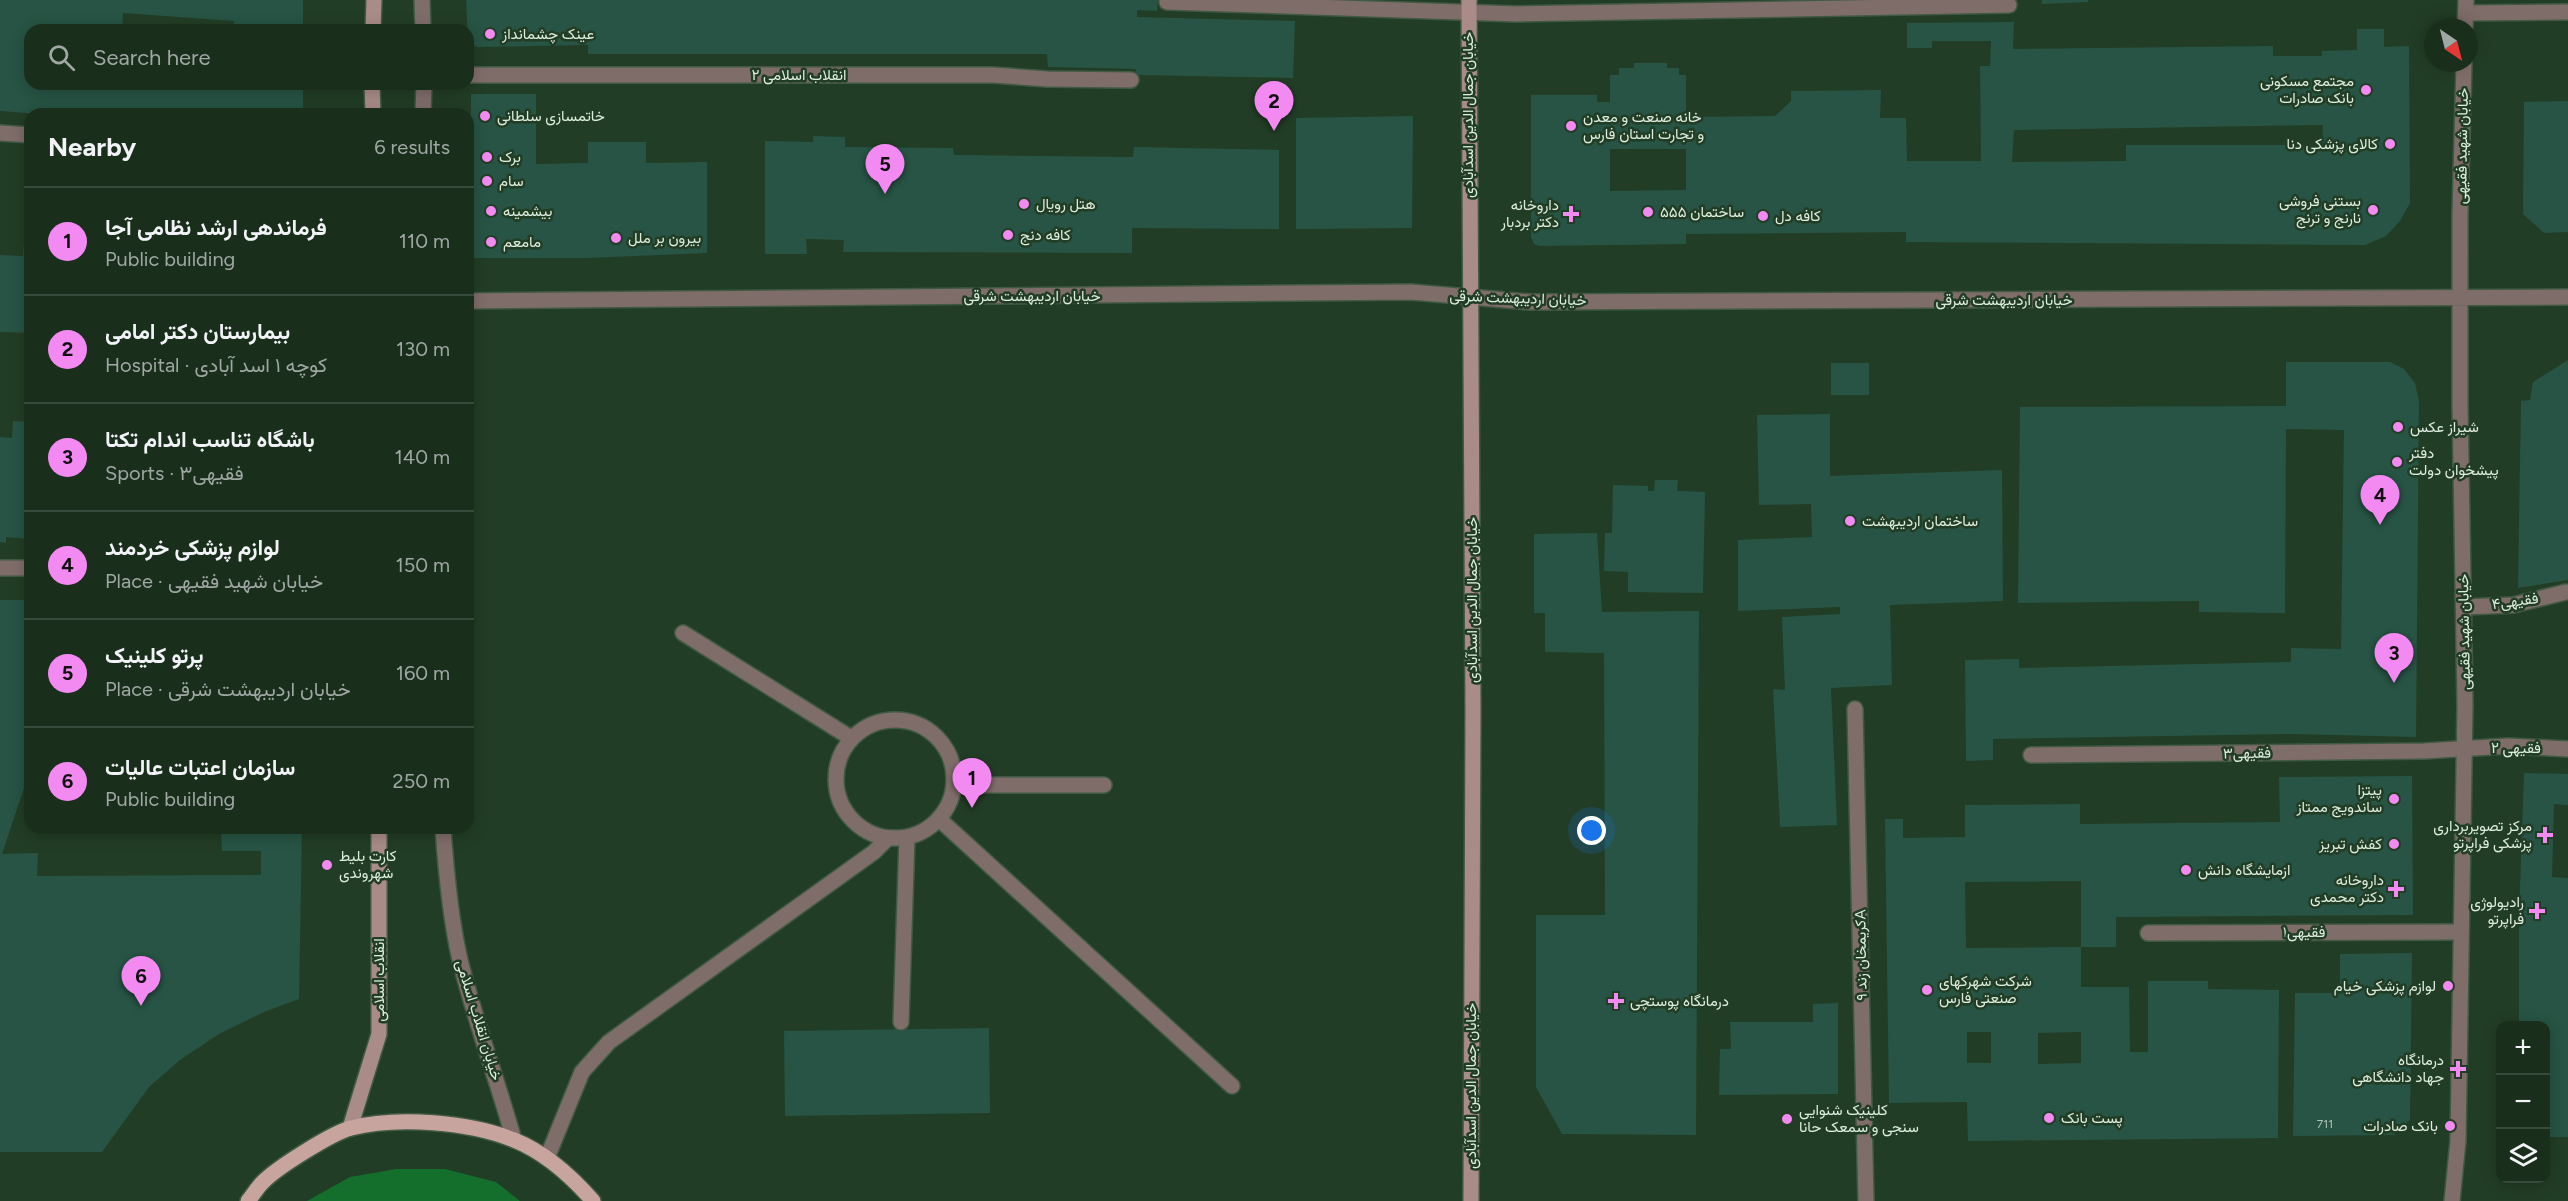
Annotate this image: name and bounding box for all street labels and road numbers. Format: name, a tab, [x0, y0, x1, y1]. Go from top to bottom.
street label: خیابان جمال الدین اسدآبادی	[1459, 32, 1478, 198]
street label: ۲ انقلاب اسلامی	[751, 66, 847, 85]
street label: خیابان شهید فقیهی	[2452, 88, 2473, 204]
street label: خیابان اردیبهشت شرقی	[963, 287, 1101, 306]
street label: خیابان اردیبهشت شرقی	[1449, 287, 1587, 310]
street label: خیابان اردیبهشت شرقی	[1935, 291, 2073, 310]
street label: خیابان جمال الدین اسدآبادی	[1463, 517, 1482, 683]
street label: خیابان شهید فقیهی	[2454, 574, 2475, 690]
street label: فقیهی۴	[2490, 589, 2540, 614]
street label: ۲ فقیهی	[2491, 739, 2541, 758]
street label: فقیهی۳	[2223, 744, 2271, 763]
street label: کریمخان زند ۹A	[1851, 909, 1871, 1001]
street label: فقیهی۱	[2283, 923, 2325, 942]
street label: انقلاب اسلامی	[370, 938, 389, 1022]
street label: خیابان انقلاب اسلامی	[451, 958, 506, 1083]
street label: خیابان جمال الدین اسدآبادی	[1462, 1003, 1481, 1169]

